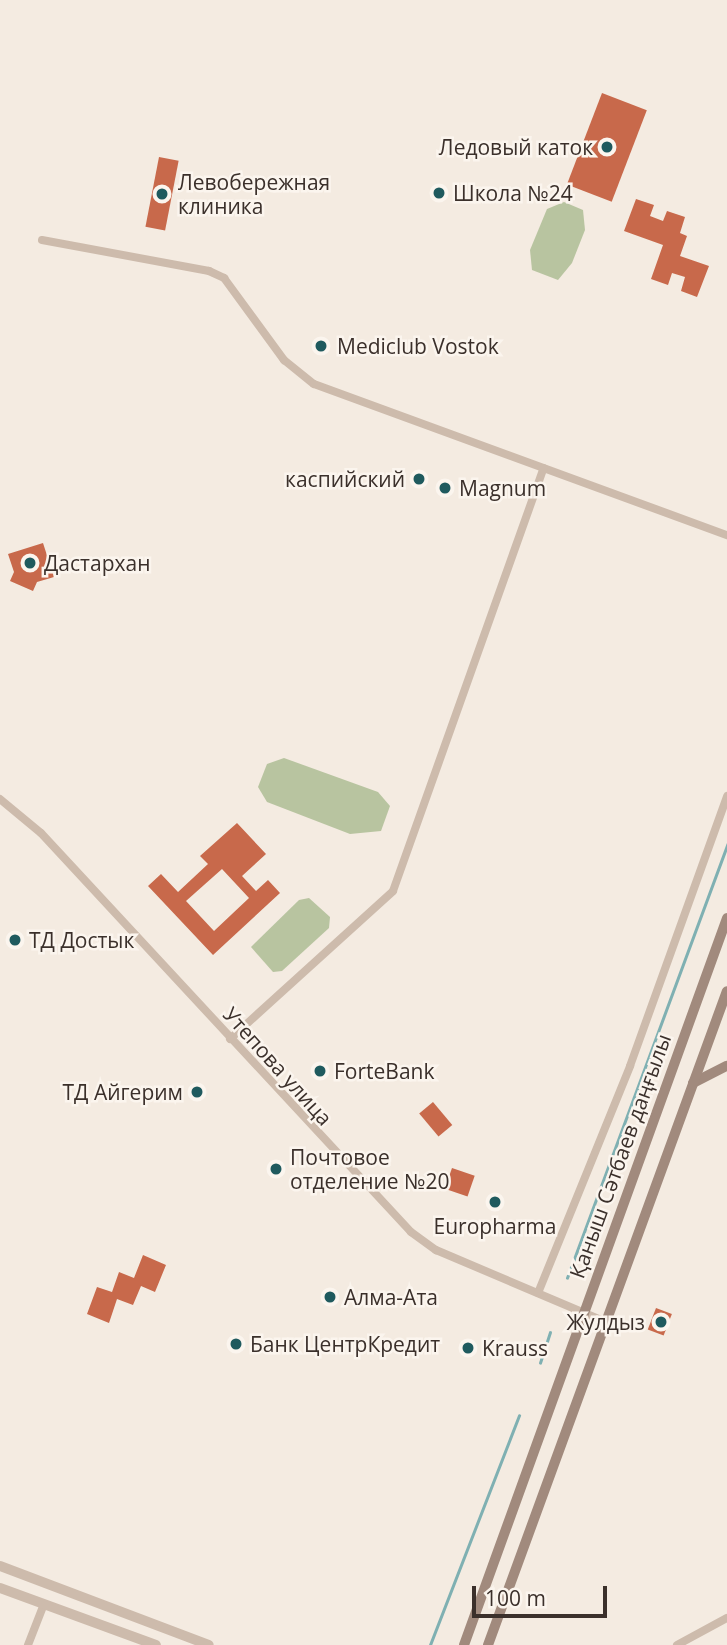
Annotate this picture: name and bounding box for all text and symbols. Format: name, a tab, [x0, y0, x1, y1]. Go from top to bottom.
place label: Ледовый каток	[439, 134, 593, 160]
marker: Ледовый каток	[599, 139, 615, 155]
place label: Левобережная клиника	[178, 169, 330, 219]
place label: Школа №24	[453, 180, 573, 206]
marker: Левобережная клиника	[152, 184, 172, 204]
marker: Школа №24	[431, 185, 447, 201]
place label: Mediclub Vostok	[337, 333, 499, 359]
marker: Mediclub Vostok	[311, 336, 331, 356]
place label: каспийский	[285, 466, 405, 492]
marker: каспийский	[411, 471, 427, 487]
place label: Magnum	[459, 475, 546, 501]
marker: Magnum	[437, 480, 453, 496]
place label: Дастархан	[44, 550, 150, 576]
marker: Дастархан	[22, 555, 38, 571]
place label: ТД Достык	[29, 927, 134, 953]
marker: ТД Достык	[7, 932, 23, 948]
street label: Утепова улица	[218, 1002, 338, 1130]
street label: Қаныш Сәтбаев даңғылы	[564, 1030, 676, 1282]
place label: ForteBank	[334, 1058, 434, 1084]
marker: ForteBank	[312, 1063, 328, 1079]
place label: ТД Айгерим	[63, 1079, 183, 1105]
marker: ТД Айгерим	[189, 1084, 205, 1100]
place label: Почтовое отделение №20	[290, 1144, 449, 1194]
marker: Почтовое отделение №20	[268, 1161, 284, 1177]
marker: Europharma	[487, 1194, 503, 1210]
place label: Europharma	[434, 1213, 556, 1239]
place label: Алма-Ата	[344, 1284, 438, 1310]
marker: Алма-Ата	[322, 1289, 338, 1305]
place label: Жулдыз	[566, 1309, 645, 1335]
marker: Жулдыз	[651, 1312, 671, 1332]
place label: Банк ЦентрКредит	[250, 1331, 440, 1357]
place label: Krauss	[482, 1335, 548, 1361]
marker: Банк ЦентрКредит	[228, 1336, 244, 1352]
marker: Krauss	[460, 1340, 476, 1356]
scale bar	[475, 1572, 610, 1616]
text: 100 m	[485, 1584, 546, 1612]

